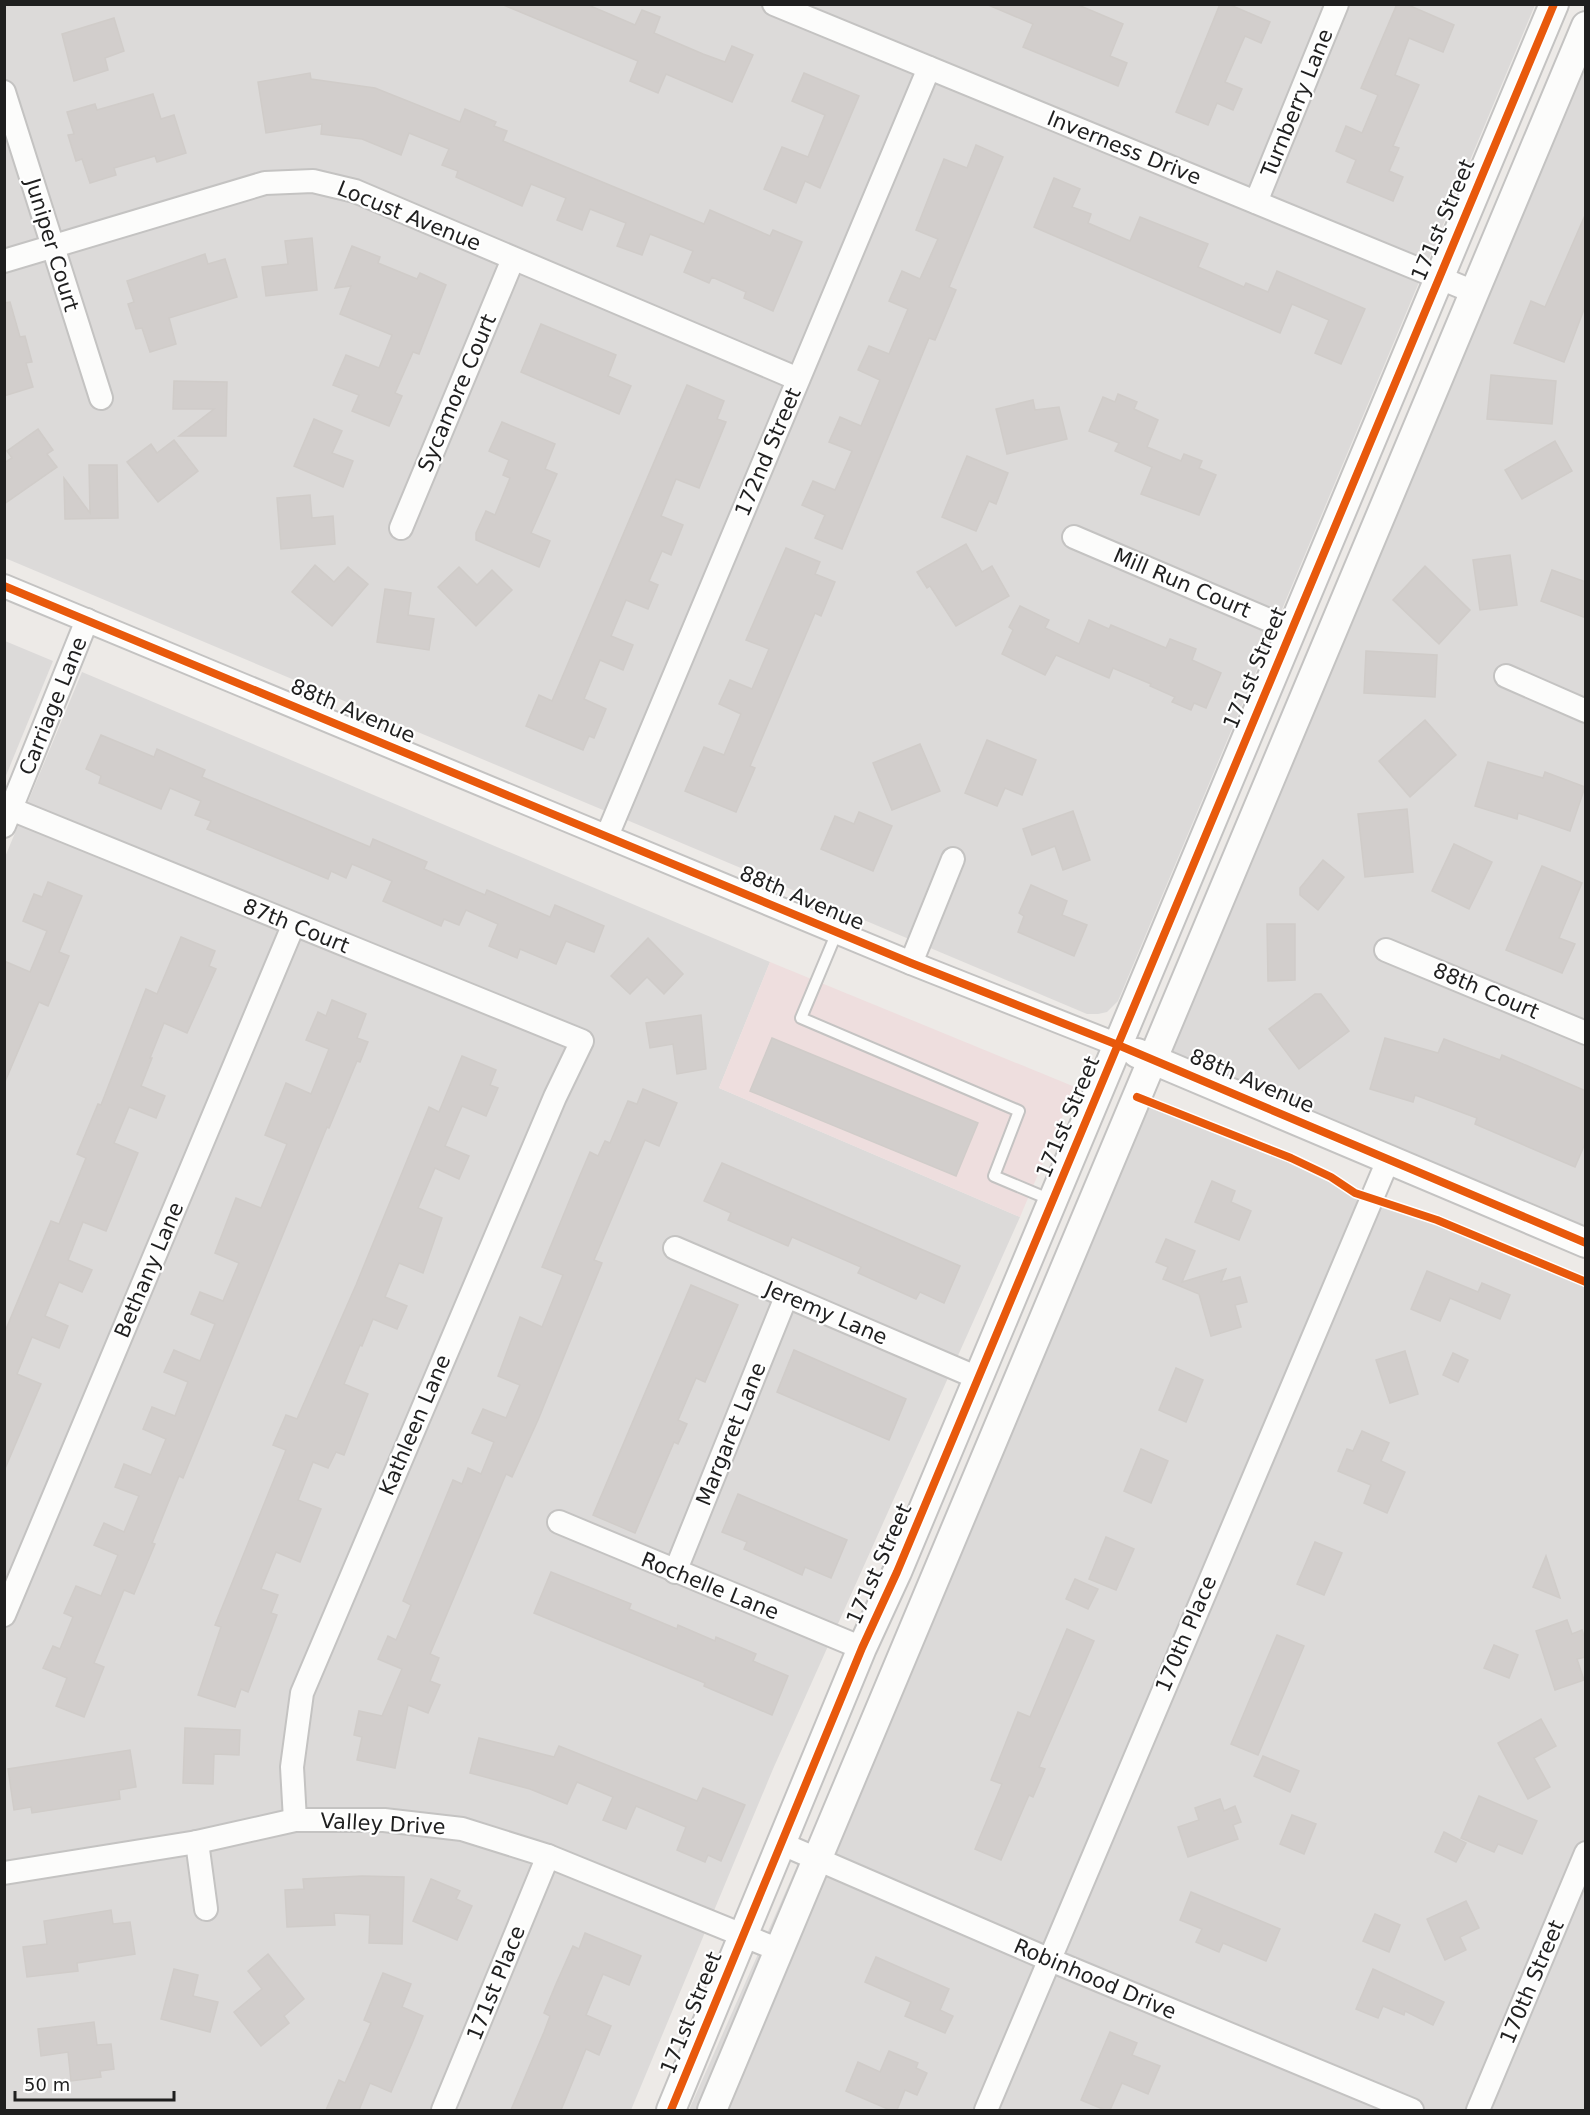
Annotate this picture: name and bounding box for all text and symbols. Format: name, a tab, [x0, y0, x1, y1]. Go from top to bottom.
street label: Turnberry Lane	[1256, 25, 1338, 181]
street label: Inverness Drive	[1044, 106, 1204, 190]
street label: 171st Street	[1407, 156, 1479, 284]
street label: Juniper Court	[20, 174, 84, 314]
street label: Locust Avenue	[334, 176, 484, 256]
street label: Sycamore Court	[413, 311, 501, 475]
street label: 172nd Street	[730, 384, 806, 520]
street label: Mill Run Court	[1110, 543, 1254, 623]
street label: 171st Street	[1219, 604, 1291, 732]
street label: Carriage Lane	[14, 633, 92, 779]
street label: 88th Avenue	[287, 674, 419, 748]
street label: 88th Avenue	[736, 861, 868, 935]
street label: 87th Court	[239, 894, 353, 958]
street label: 88th Court	[1429, 958, 1543, 1024]
street label: 88th Avenue	[1186, 1044, 1318, 1118]
street label: 171st Street	[1032, 1053, 1104, 1181]
street label: Bethany Lane	[110, 1199, 188, 1341]
street label: Jeremy Lane	[759, 1276, 891, 1350]
street label: Kathleen Lane	[375, 1351, 455, 1499]
street label: Margaret Lane	[691, 1359, 771, 1509]
street label: 171st Street	[842, 1500, 916, 1628]
street label: Rochelle Lane	[638, 1547, 782, 1625]
street label: 170th Place	[1151, 1572, 1221, 1696]
street label: Valley Drive	[320, 1809, 446, 1839]
street label: 170th Street	[1495, 1917, 1569, 2047]
street label: 171st Place	[462, 1922, 530, 2044]
street label: Robinhood Drive	[1010, 1934, 1180, 2024]
street label: 171st Street	[656, 1948, 726, 2078]
scale bar	[15, 2064, 174, 2102]
text: 50 m	[24, 2074, 70, 2095]

